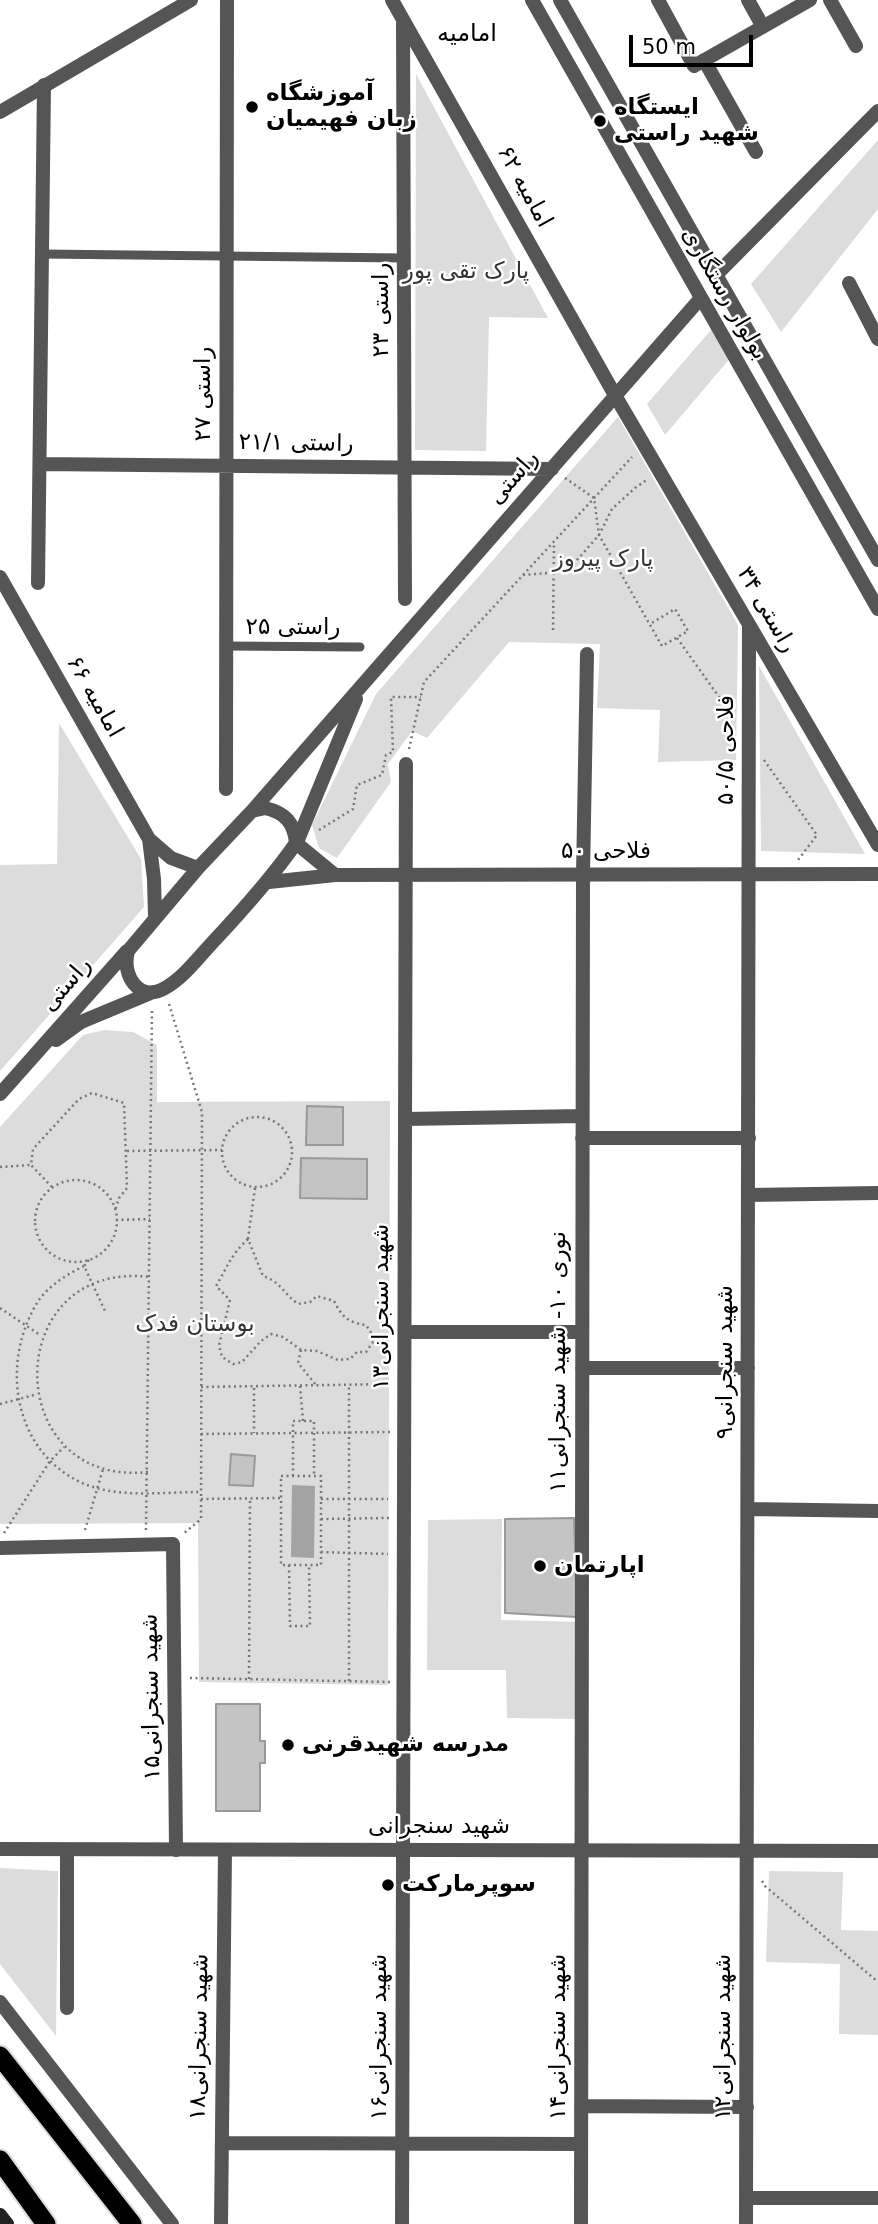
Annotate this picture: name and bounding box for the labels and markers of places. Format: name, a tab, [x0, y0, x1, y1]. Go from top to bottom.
place label: آموزشگاه زبان فهیمیان	[266, 80, 417, 134]
place label: ایستگاه شهید راستی	[614, 94, 759, 148]
marker: آموزشگاه زبان فهیمیان	[244, 99, 260, 115]
marker: ایستگاه شهید راستی	[592, 113, 608, 129]
place label: اپارتمان	[554, 1552, 645, 1580]
marker: اپارتمان	[532, 1558, 548, 1574]
place label: مدرسه شهیدقرنی	[302, 1731, 509, 1759]
marker: مدرسه شهیدقرنی	[280, 1737, 296, 1753]
place label: سوپرمارکت	[402, 1871, 536, 1899]
marker: سوپرمارکت	[380, 1877, 396, 1893]

